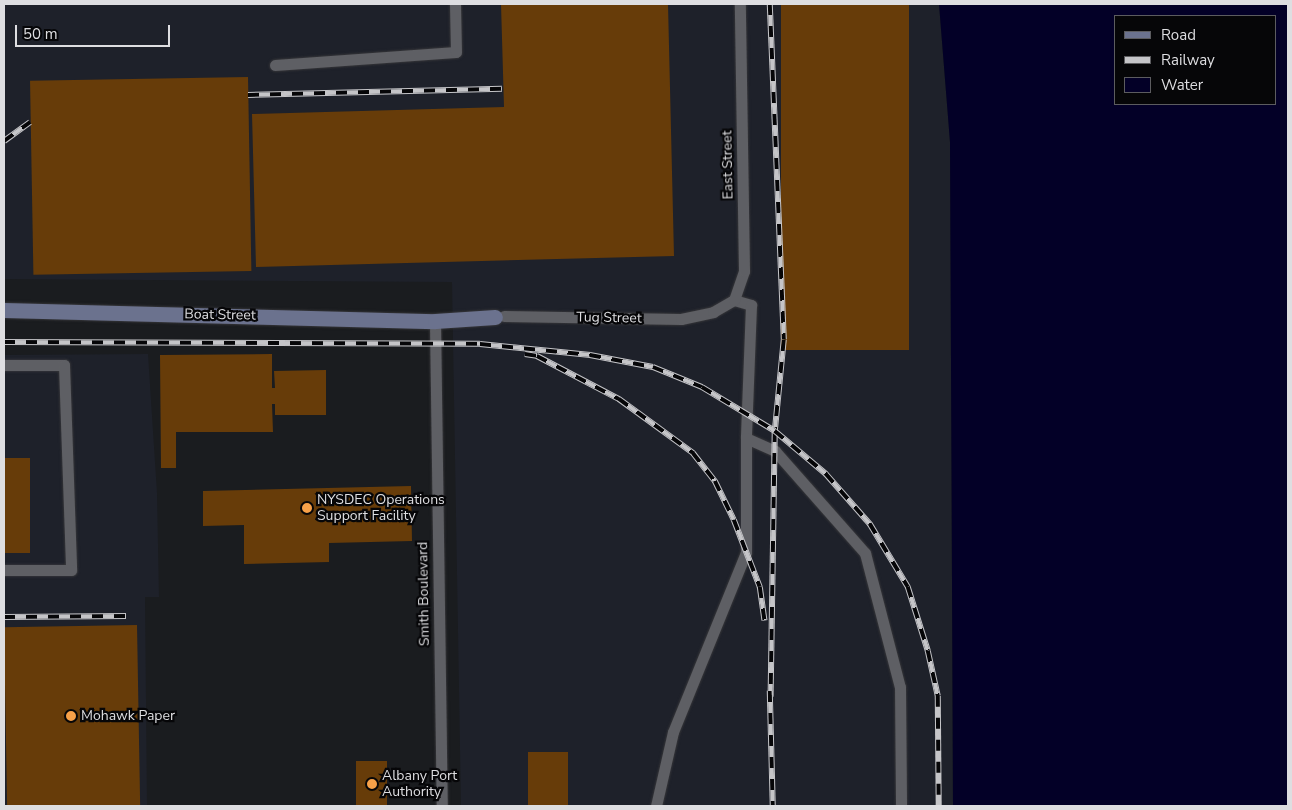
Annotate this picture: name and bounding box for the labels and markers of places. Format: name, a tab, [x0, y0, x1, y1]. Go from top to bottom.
place label: NYSDEC Operations Support Facility	[317, 492, 445, 524]
marker: NYSDEC Operations Support Facility	[301, 502, 313, 514]
place label: Mohawk Paper	[81, 708, 175, 724]
marker: Mohawk Paper	[65, 710, 77, 722]
place label: Albany Port Authority	[382, 768, 457, 800]
marker: Albany Port Authority	[366, 778, 378, 790]

